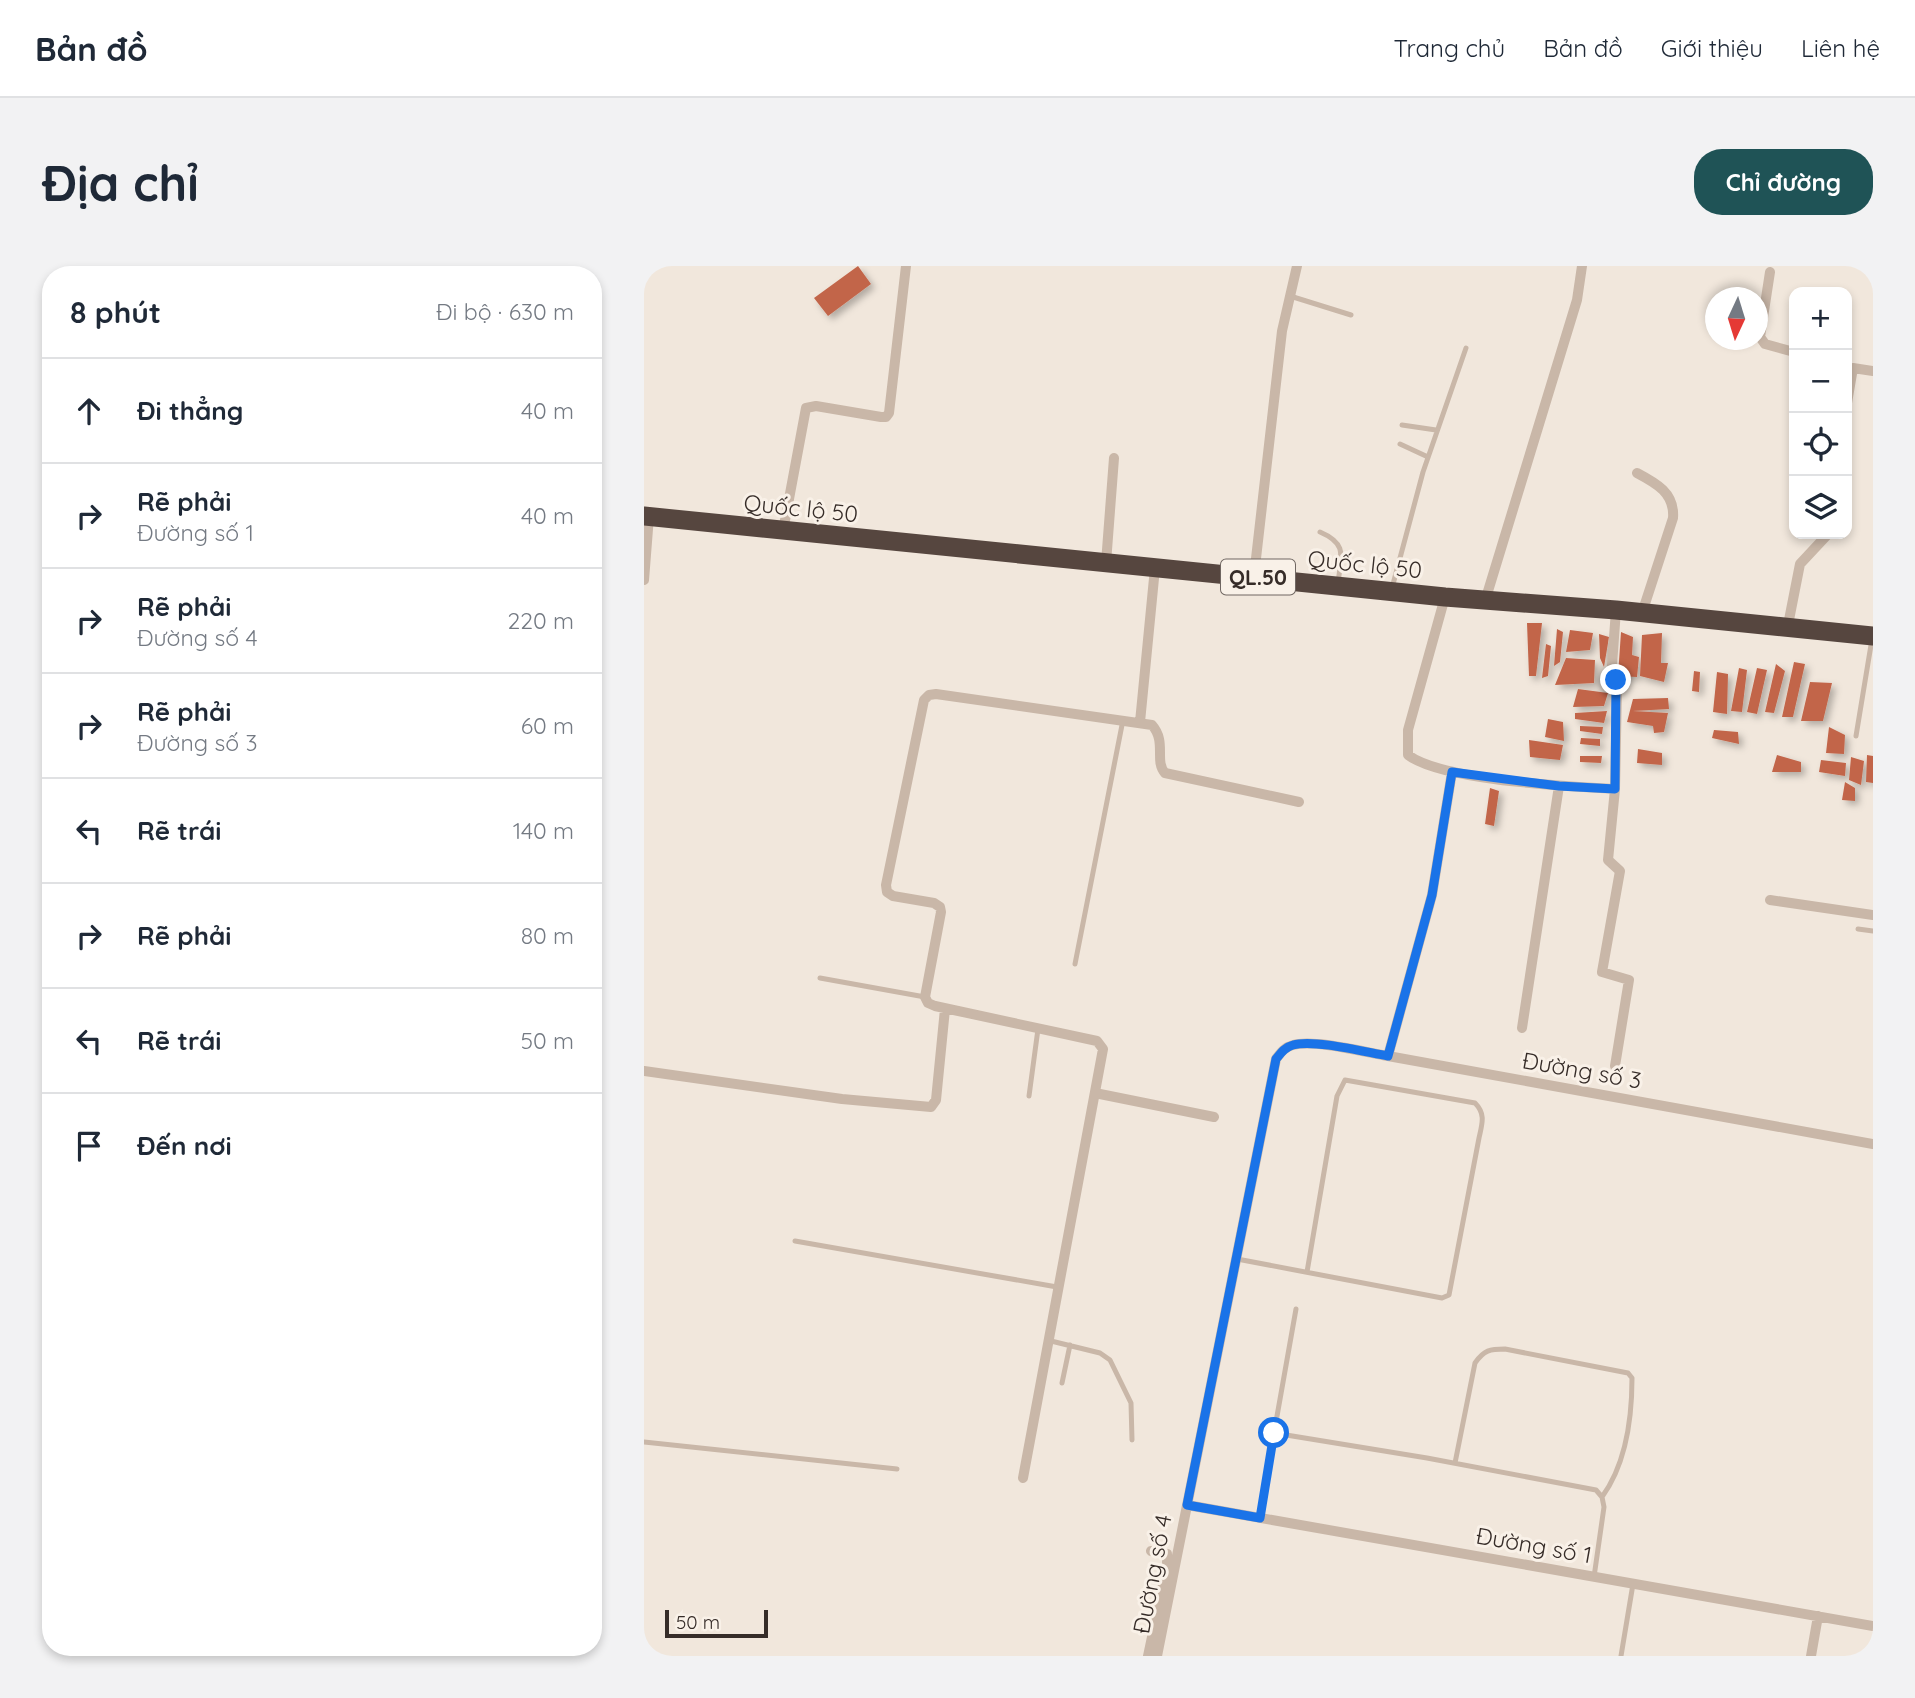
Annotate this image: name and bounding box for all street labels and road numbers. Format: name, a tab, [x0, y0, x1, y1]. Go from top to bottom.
street label: Quốc lộ 50	[742, 488, 860, 528]
street label: Quốc lộ 50	[1306, 544, 1424, 584]
road number: QL.50	[1221, 560, 1295, 594]
street label: Đường số 3	[1520, 1045, 1644, 1095]
street label: Đường số 4	[1126, 1512, 1178, 1636]
street label: Đường số 1	[1474, 1521, 1594, 1569]

